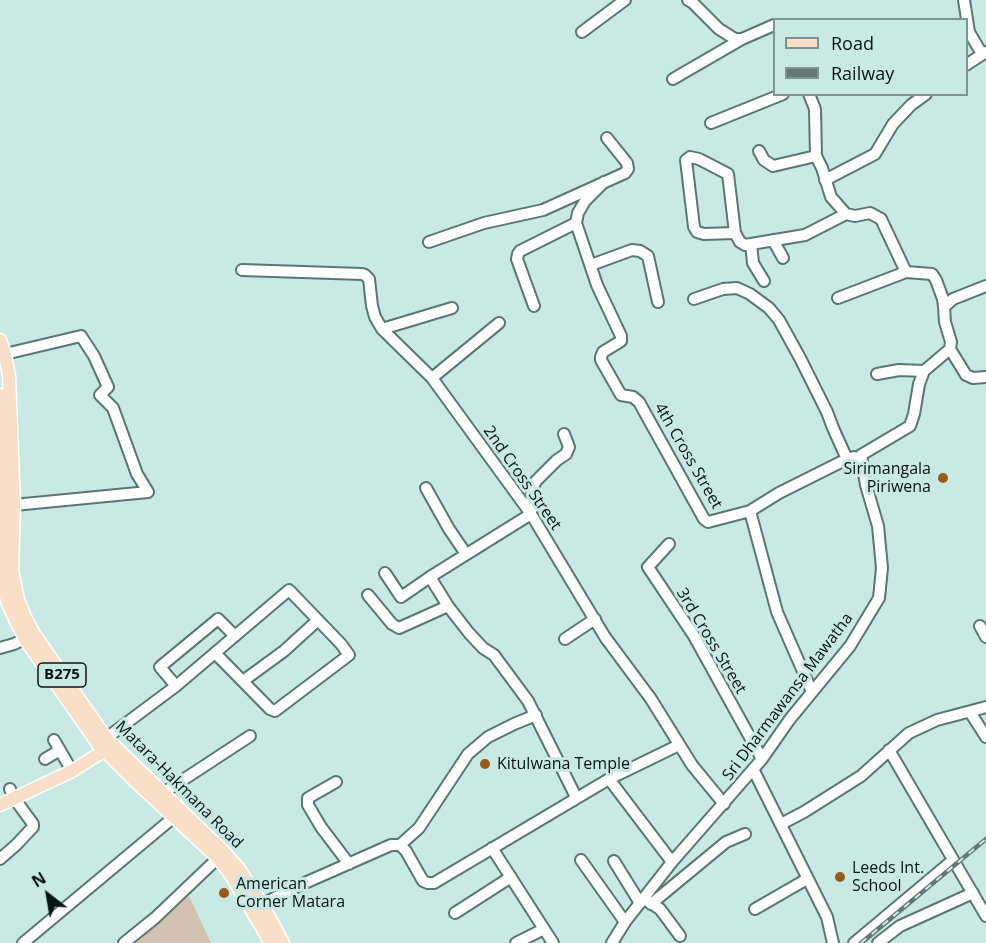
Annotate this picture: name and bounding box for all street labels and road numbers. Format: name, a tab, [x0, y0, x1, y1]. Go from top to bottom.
street label: 4th Cross Street	[650, 400, 726, 512]
street label: 2nd Cross Street	[479, 422, 565, 534]
street label: 3rd Cross Street	[672, 585, 750, 697]
street label: Sri Dharmawansa Mawatha	[719, 609, 857, 785]
road number: B275	[38, 663, 86, 687]
street label: Matara-Hakmana Road	[111, 717, 247, 853]

